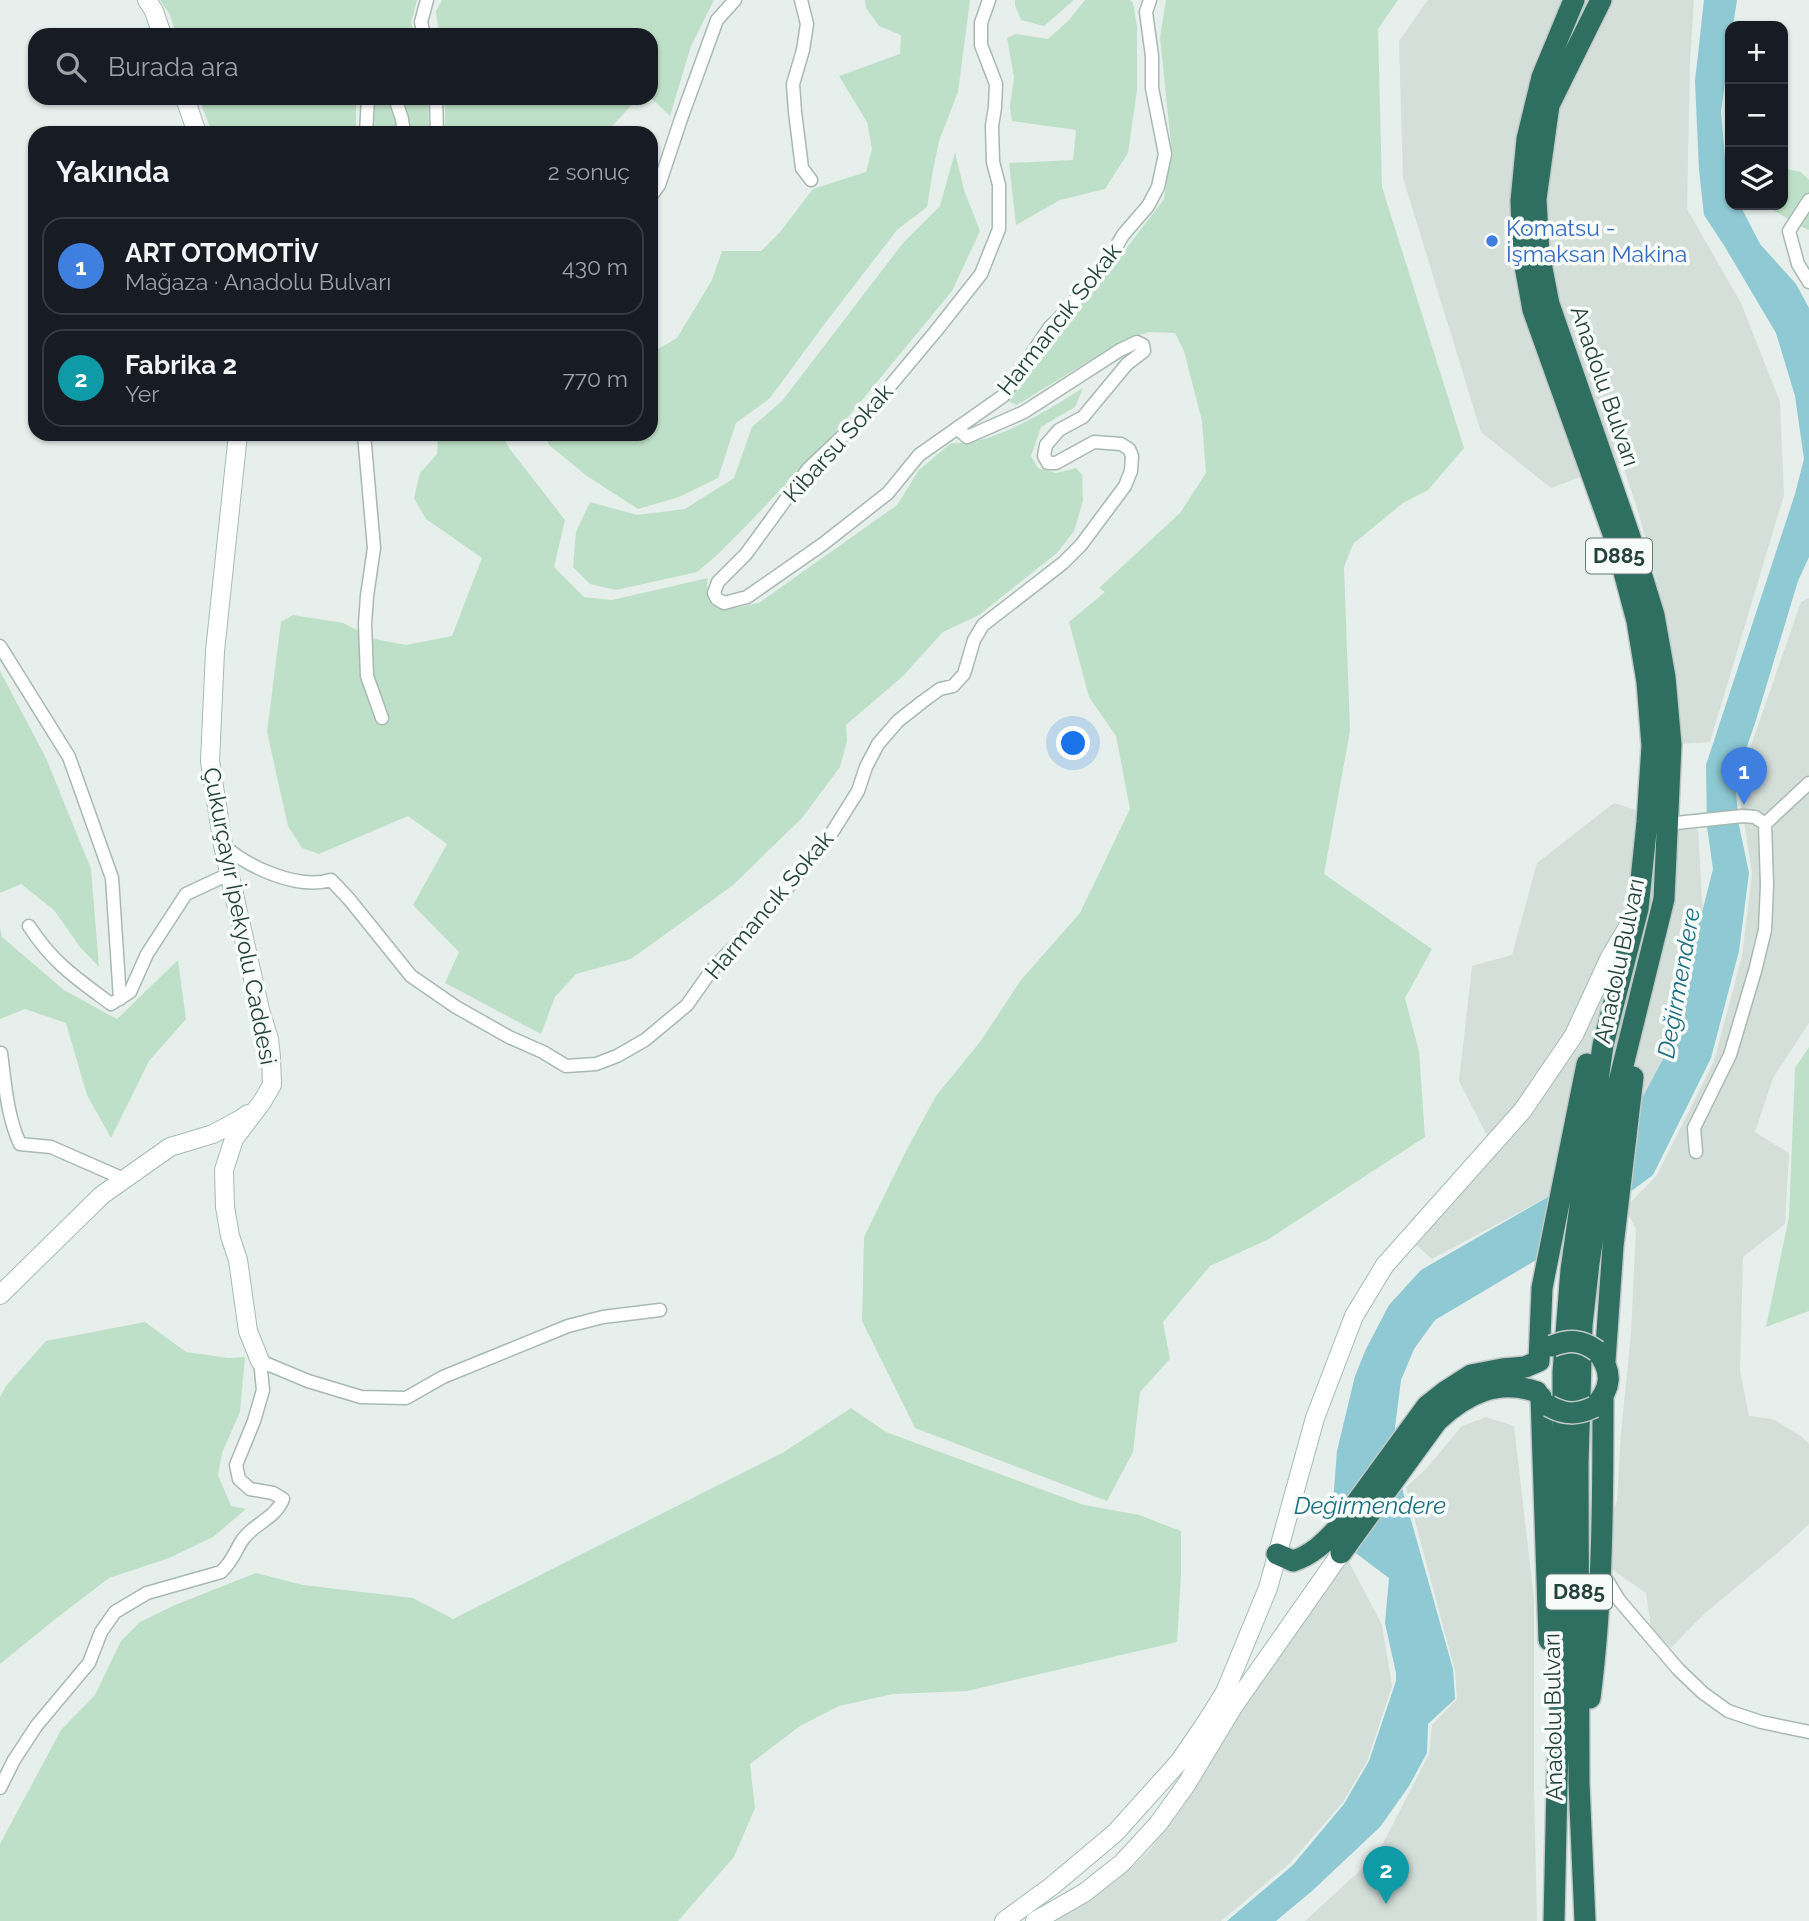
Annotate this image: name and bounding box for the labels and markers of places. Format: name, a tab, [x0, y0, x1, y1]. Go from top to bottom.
place label: Komatsu - İşmaksan Makina	[1506, 214, 1687, 267]
marker: Komatsu - İşmaksan Makina	[1484, 233, 1500, 249]
pin: 1	[1721, 747, 1767, 805]
pin: 2	[1363, 1846, 1409, 1904]

